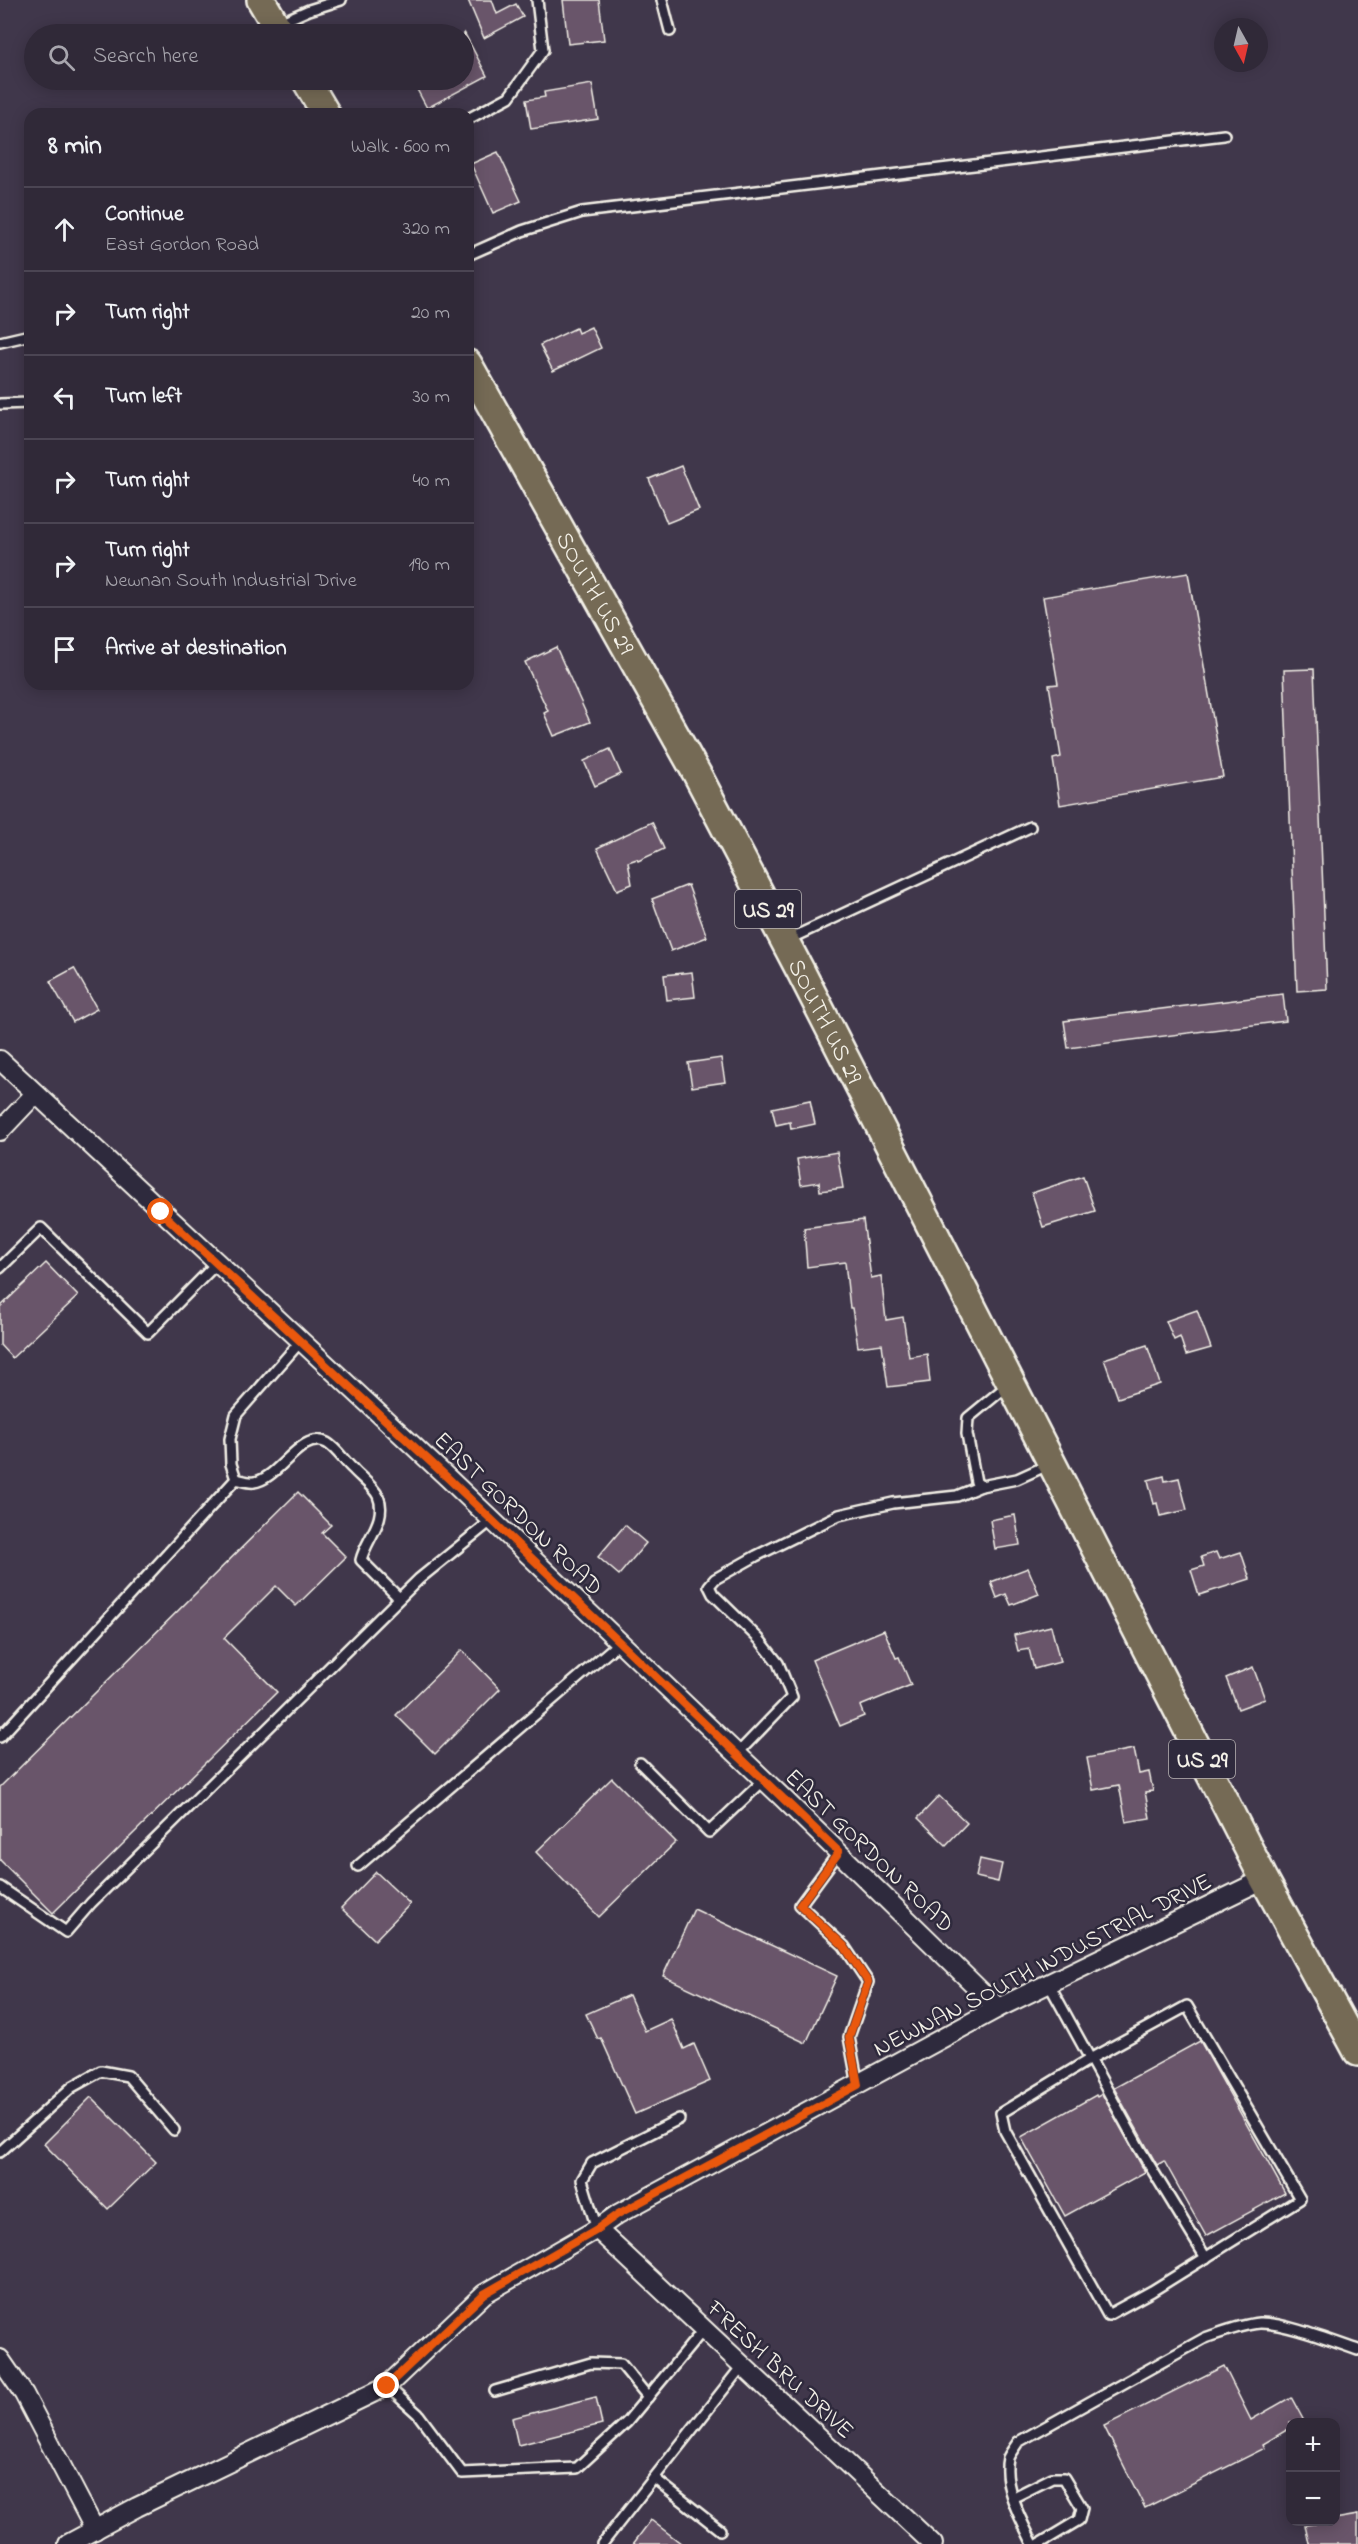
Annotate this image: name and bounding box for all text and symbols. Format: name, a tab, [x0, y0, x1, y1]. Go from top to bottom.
north arrow	[1214, 18, 1268, 72]
search box	[24, 24, 474, 90]
icon: search	[45, 41, 78, 74]
text: Search here	[93, 41, 198, 73]
text: 8 min	[48, 128, 102, 166]
text: Walk · 600 m	[351, 133, 450, 162]
text: Continue	[105, 199, 184, 231]
icon: ahead	[48, 213, 81, 246]
text: 320 m	[403, 215, 450, 244]
text: East Gordon Road	[105, 231, 259, 260]
icon: right	[48, 297, 81, 330]
text: Turn right	[105, 297, 190, 329]
text: 20 m	[411, 299, 450, 328]
icon: left	[48, 381, 81, 414]
text: Turn left	[105, 381, 182, 413]
text: 30 m	[413, 383, 450, 412]
icon: right	[48, 465, 81, 498]
text: Turn right	[105, 465, 190, 497]
text: 40 m	[413, 467, 450, 496]
street label: SOUTH US 29	[545, 526, 642, 662]
text: Turn right	[105, 535, 190, 567]
icon: right	[48, 549, 81, 582]
text: 190 m	[408, 551, 450, 580]
text: Newnan South Industrial Drive	[105, 567, 357, 596]
icon: arrive	[48, 633, 81, 666]
text: Arrive at destination	[105, 633, 287, 665]
road number: US 29	[735, 890, 801, 928]
street label: SOUTH US 29	[777, 953, 870, 1091]
route start	[147, 1198, 173, 1224]
street label: EAST GORDON ROAD	[425, 1425, 610, 1605]
road number: US 29	[1169, 1740, 1235, 1778]
street label: EAST GORDON ROAD	[776, 1762, 961, 1942]
street label: NEWNAN SOUTH INDUSTRIAL DRIVE	[868, 1865, 1219, 2067]
street label: FRESH BRU DRIVE	[697, 2292, 861, 2448]
route end	[373, 2372, 399, 2398]
map controls	[1286, 2418, 1340, 2526]
button: +	[1286, 2418, 1340, 2472]
button: −	[1286, 2472, 1340, 2526]

